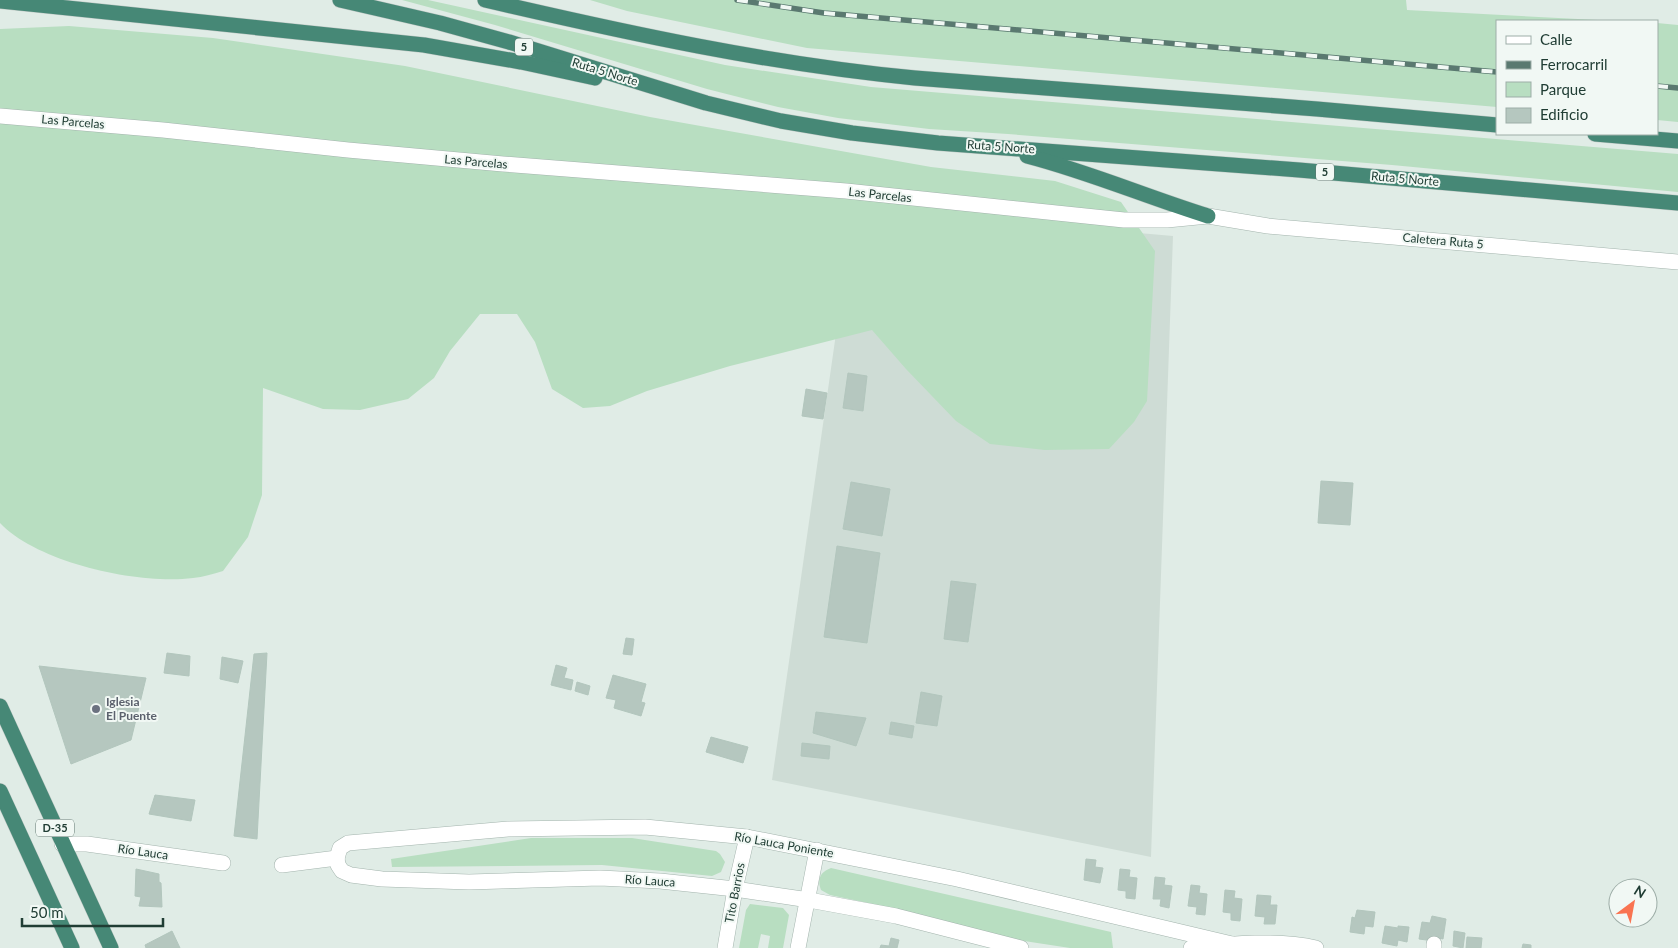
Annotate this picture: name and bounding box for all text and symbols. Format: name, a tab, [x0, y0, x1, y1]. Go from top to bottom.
legend	[1496, 20, 1658, 135]
text: Calle	[1540, 30, 1573, 48]
road number: 5	[515, 38, 533, 56]
street label: Ruta 5 Norte	[570, 54, 640, 89]
text: Ferrocarril	[1540, 55, 1608, 73]
text: Parque	[1540, 80, 1586, 98]
text: Edificio	[1540, 105, 1588, 123]
street label: Las Parcelas	[41, 111, 105, 132]
street label: Ruta 5 Norte	[967, 137, 1036, 156]
street label: Las Parcelas	[444, 151, 508, 172]
road number: 5	[1316, 163, 1334, 180]
street label: Ruta 5 Norte	[1370, 168, 1440, 189]
street label: Las Parcelas	[848, 184, 912, 205]
street label: Caletera Ruta 5	[1402, 229, 1484, 252]
place label: Iglesia El Puente	[106, 694, 157, 723]
marker: Iglesia El Puente	[90, 703, 102, 715]
road number: D-35	[36, 820, 74, 836]
street label: Río Lauca Poniente	[733, 828, 835, 861]
street label: Río Lauca	[117, 841, 169, 862]
street label: Tito Barrios	[721, 861, 748, 924]
street label: Río Lauca	[624, 871, 676, 890]
north arrow	[1608, 878, 1658, 928]
text: N	[1631, 881, 1649, 902]
scale bar	[22, 896, 164, 928]
text: 50 m	[30, 903, 64, 921]

